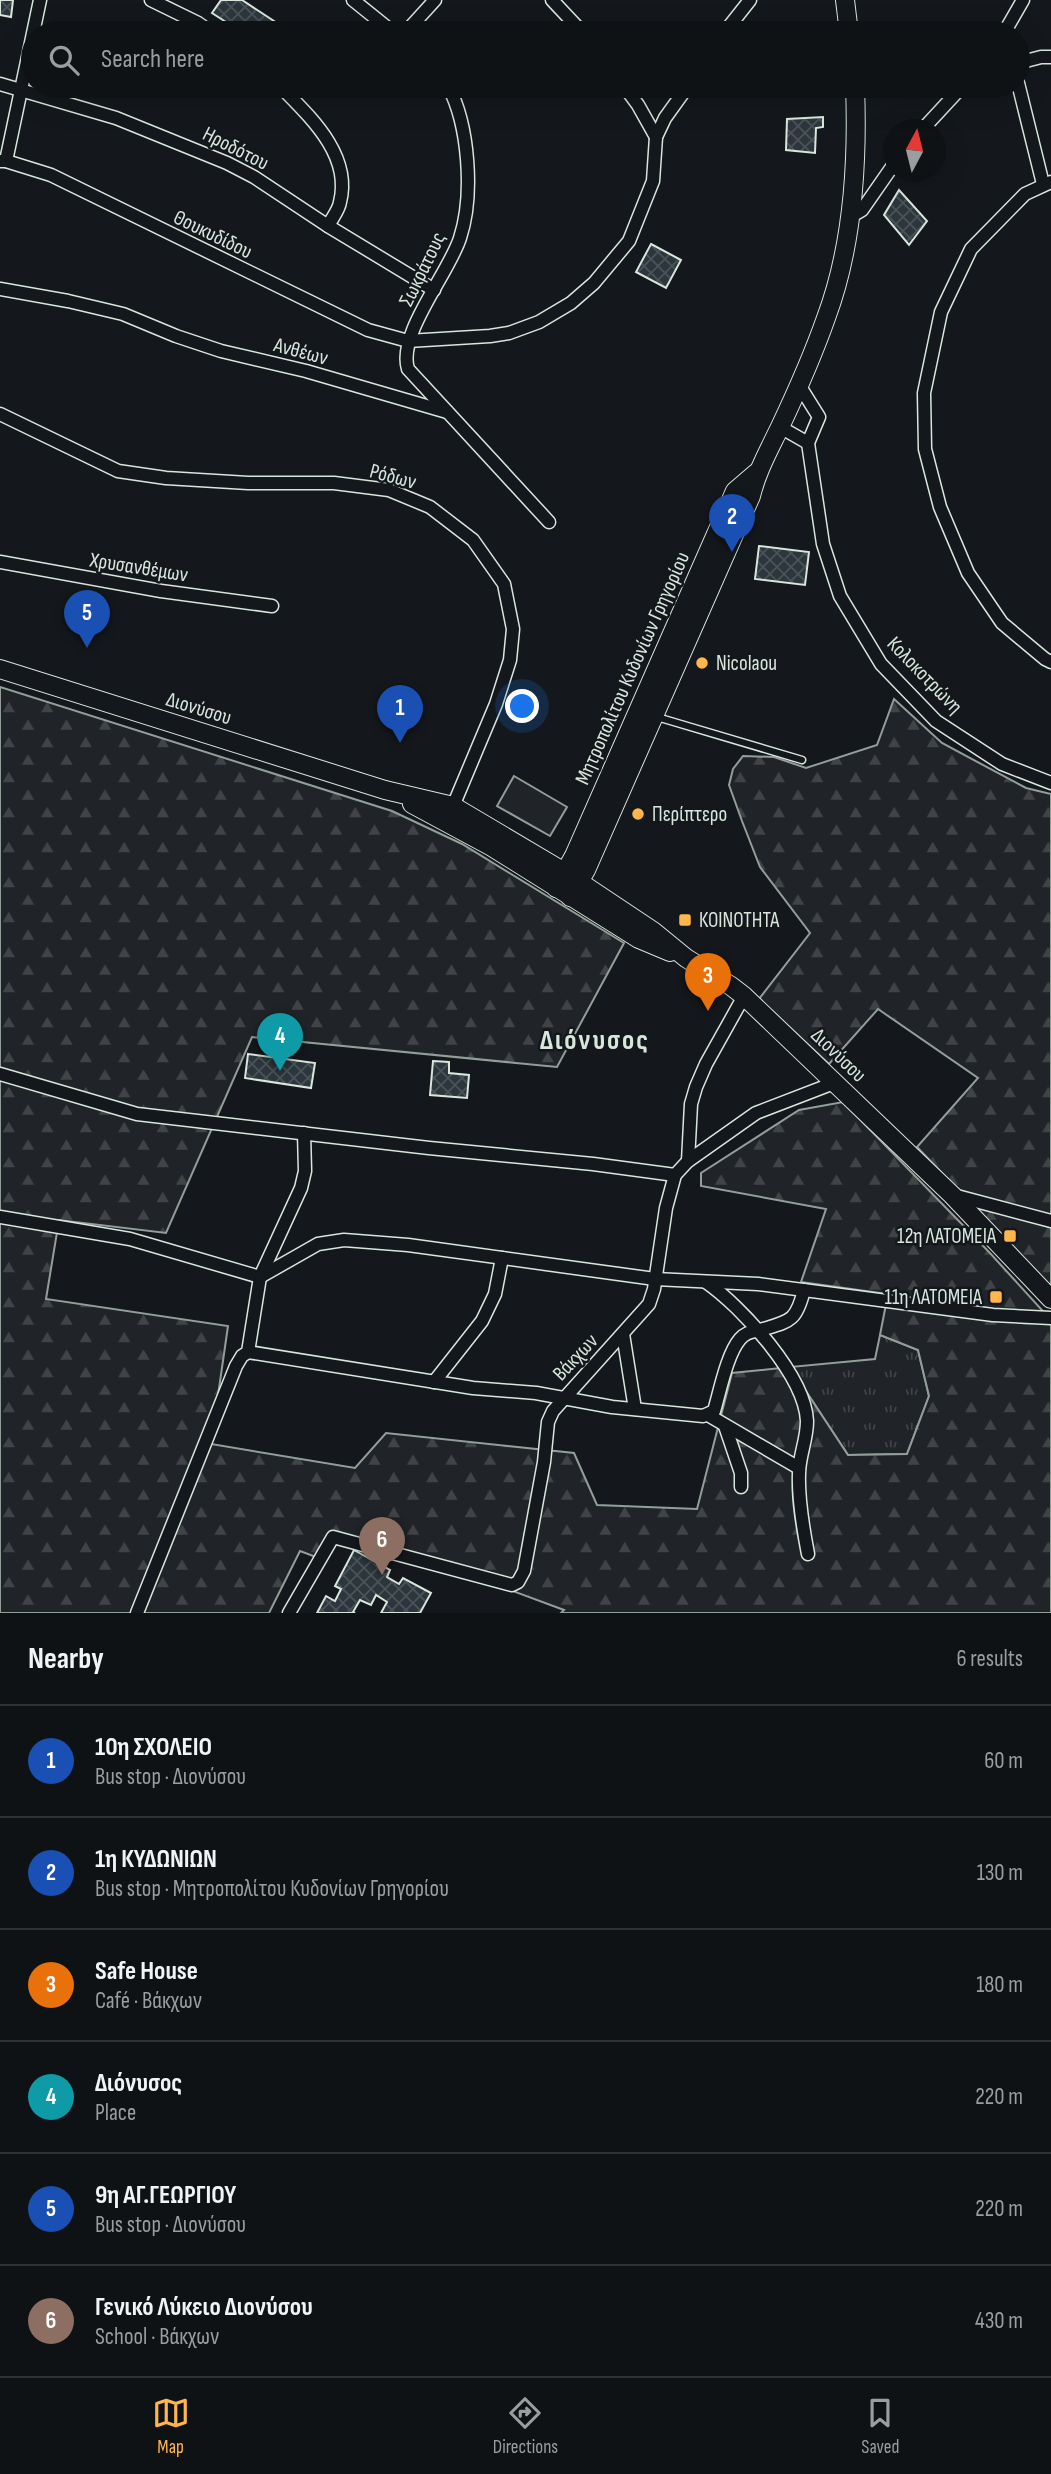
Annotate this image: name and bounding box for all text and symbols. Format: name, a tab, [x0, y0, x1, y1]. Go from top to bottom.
search box	[21, 21, 1030, 98]
icon: search	[45, 41, 83, 79]
text: Search here	[101, 44, 204, 75]
north arrow	[883, 119, 946, 182]
street label: Ηροδότου	[199, 121, 273, 176]
street label: Θουκυδίδου	[169, 205, 256, 264]
street label: Σωκράτους	[394, 228, 451, 310]
street label: Ανθέων	[270, 332, 331, 371]
street label: Ρόδων	[367, 458, 419, 495]
pin: 2	[709, 494, 755, 552]
street label: Χρυσανθέμων	[87, 547, 190, 588]
street label: Μητροπολίτου Κυδονίων Γρηγορίου	[570, 548, 695, 788]
pin: 5	[64, 590, 110, 648]
street label: Κολοκοτρώνη	[882, 632, 968, 719]
place label: Nicolaou	[716, 651, 777, 676]
marker: Nicolaou	[694, 655, 710, 671]
pin: 1	[377, 685, 423, 743]
street label: Διονύσου	[163, 687, 234, 730]
your location	[505, 689, 539, 723]
place label: Περίπτερο	[652, 802, 727, 827]
marker: Περίπτερο	[630, 806, 646, 822]
place label: ΚΟΙΝΟΤΗΤΑ	[699, 908, 780, 933]
marker: ΚΟΙΝΟΤΗΤΑ	[677, 912, 693, 928]
pin: 3	[685, 953, 731, 1011]
pin: 4	[257, 1013, 303, 1071]
street label: Διονύσου	[806, 1023, 871, 1088]
district label: Διόνυσος	[540, 1024, 650, 1057]
place label: 12η ΛΑΤΟΜΕΙΑ	[897, 1224, 997, 1249]
marker: 12η ΛΑΤΟΜΕΙΑ	[1002, 1228, 1018, 1244]
place label: 11η ΛΑΤΟΜΕΙΑ	[885, 1285, 983, 1310]
marker: 11η ΛΑΤΟΜΕΙΑ	[988, 1289, 1004, 1305]
street label: Βάκχων	[548, 1329, 603, 1386]
pin: 6	[359, 1517, 405, 1575]
text: Nearby	[28, 1641, 104, 1677]
text: 6 results	[957, 1645, 1023, 1673]
text: 10η ΣΧΟΛΕΙΟ	[95, 1732, 212, 1763]
text: 1	[46, 1747, 56, 1775]
text: 60 m	[984, 1747, 1023, 1775]
text: Bus stop · Διονύσου	[95, 1763, 246, 1791]
text: 1η ΚΥΔΩΝΙΩΝ	[95, 1844, 217, 1875]
text: 2	[46, 1859, 56, 1887]
text: 130 m	[977, 1859, 1023, 1887]
text: Bus stop · Μητροπολίτου Κυδονίων Γρηγορίου	[95, 1875, 449, 1903]
text: Safe House	[95, 1956, 198, 1987]
text: 3	[46, 1971, 56, 1999]
text: 180 m	[976, 1971, 1023, 1999]
text: Café · Βάκχων	[95, 1987, 202, 2015]
text: Διόνυσος	[95, 2068, 182, 2099]
text: 4	[46, 2083, 56, 2111]
text: 220 m	[975, 2083, 1023, 2111]
text: Place	[95, 2099, 136, 2127]
text: 9η ΑΓ.ΓΕΩΡΓΙΟΥ	[95, 2180, 236, 2211]
text: 5	[46, 2195, 56, 2223]
text: 220 m	[975, 2195, 1023, 2223]
text: Bus stop · Διονύσου	[95, 2211, 246, 2239]
text: Γενικό Λύκειο Διονύσου	[95, 2292, 313, 2323]
text: 6	[46, 2307, 56, 2335]
text: 430 m	[975, 2307, 1023, 2335]
text: School · Βάκχων	[95, 2323, 219, 2351]
tab: Map	[152, 2394, 190, 2459]
tab: Directions	[493, 2394, 558, 2459]
tab: Saved	[861, 2394, 899, 2459]

